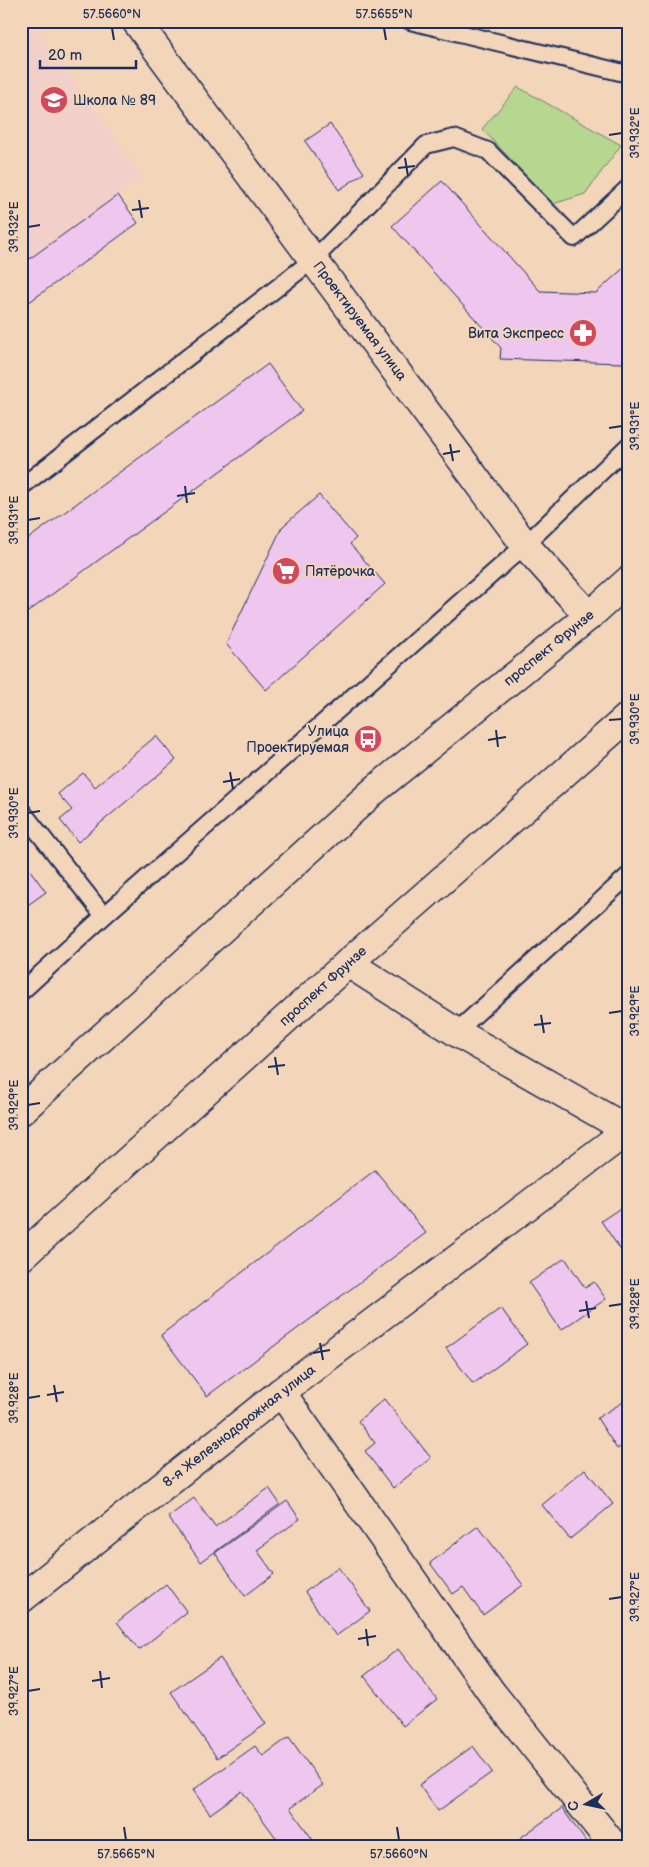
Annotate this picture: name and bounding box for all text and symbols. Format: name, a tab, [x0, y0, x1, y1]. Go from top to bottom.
text: 57.5660°N	[83, 7, 141, 22]
text: 57.5655°N	[355, 7, 413, 22]
scale bar	[40, 38, 136, 70]
text: 20 m	[48, 46, 82, 65]
school or university icon: Школа № 89	[39, 85, 69, 115]
place label: Школа № 89	[73, 92, 156, 109]
text: 39.932°E	[628, 107, 643, 159]
text: 39.932°E	[7, 201, 22, 253]
street label: Проектируемая улица	[310, 258, 411, 385]
pharmacy icon: Вита Экспресс	[568, 318, 598, 348]
place label: Вита Экспресс	[468, 325, 564, 342]
text: 39.931°E	[628, 401, 643, 451]
text: 39.931°E	[7, 495, 22, 545]
supermarket icon: Пятёрочка	[271, 556, 301, 586]
place label: Пятёрочка	[305, 563, 376, 580]
street label: проспект Фрунзе	[500, 606, 598, 690]
text: 39.930°E	[628, 693, 643, 745]
place label: Улица Проектируемая	[246, 723, 350, 756]
bus stop icon: Улица Проектируемая	[353, 724, 383, 754]
text: 39.930°E	[7, 787, 22, 839]
street label: проспект Фрунзе	[276, 942, 370, 1030]
text: 39.929°E	[628, 985, 643, 1037]
text: 39.929°E	[7, 1079, 22, 1131]
text: 39.928°E	[628, 1278, 643, 1330]
street label: 8-я Железнодорожная улица	[159, 1361, 319, 1491]
text: 39.928°E	[7, 1372, 22, 1424]
text: 39.927°E	[628, 1572, 643, 1622]
text: 39.927°E	[7, 1666, 22, 1716]
north arrow	[562, 1780, 612, 1830]
text: С	[564, 1800, 583, 1812]
text: 57.5665°N	[97, 1847, 155, 1862]
text: 57.5660°N	[370, 1847, 428, 1862]

